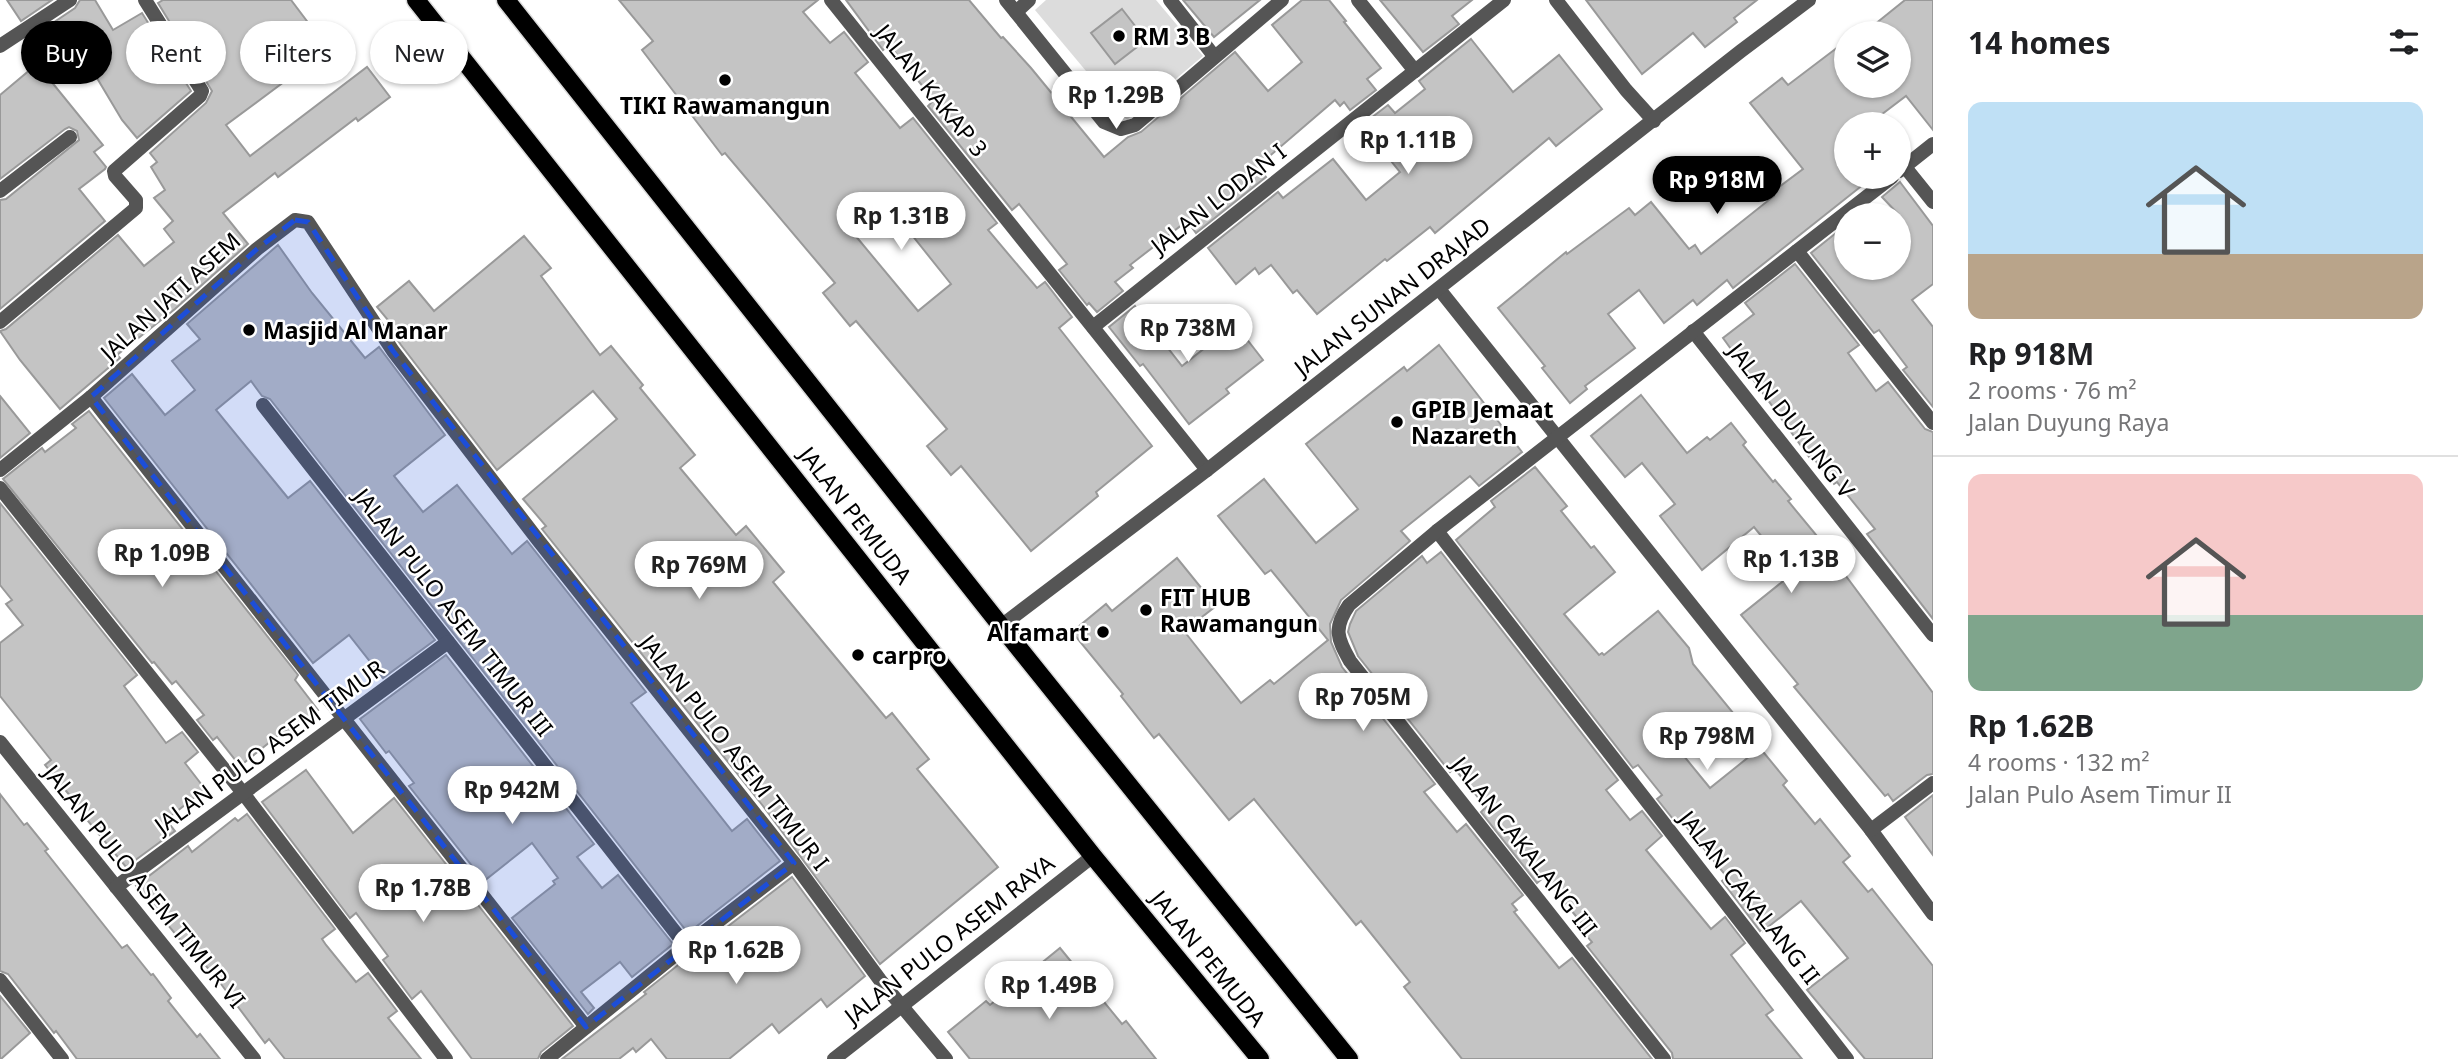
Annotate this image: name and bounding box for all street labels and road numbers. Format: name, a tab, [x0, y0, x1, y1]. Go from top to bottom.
street label: JALAN KAKAP 3	[867, 15, 995, 163]
street label: JALAN LODAN I	[1142, 135, 1292, 262]
street label: JALAN SUNAN DRAJAD	[1286, 209, 1497, 384]
street label: JALAN JATI ASEM	[92, 225, 247, 369]
street label: JALAN DUYUNG V	[1720, 334, 1863, 504]
street label: JALAN PEMUDA	[791, 438, 920, 591]
street label: JALAN PULO ASEM TIMUR III	[346, 480, 561, 743]
street label: JALAN PULO ASEM TIMUR I	[632, 626, 837, 876]
street label: JALAN PULO ASEM TIMUR	[146, 652, 390, 842]
street label: JALAN CAKALANG III	[1444, 748, 1605, 942]
street label: JALAN PULO ASEM TIMUR VI	[35, 756, 253, 1014]
street label: JALAN CAKALANG II	[1671, 802, 1828, 990]
street label: JALAN PULO ASEM RAYA	[836, 847, 1061, 1032]
street label: JALAN PEMUDA	[1143, 882, 1274, 1033]

